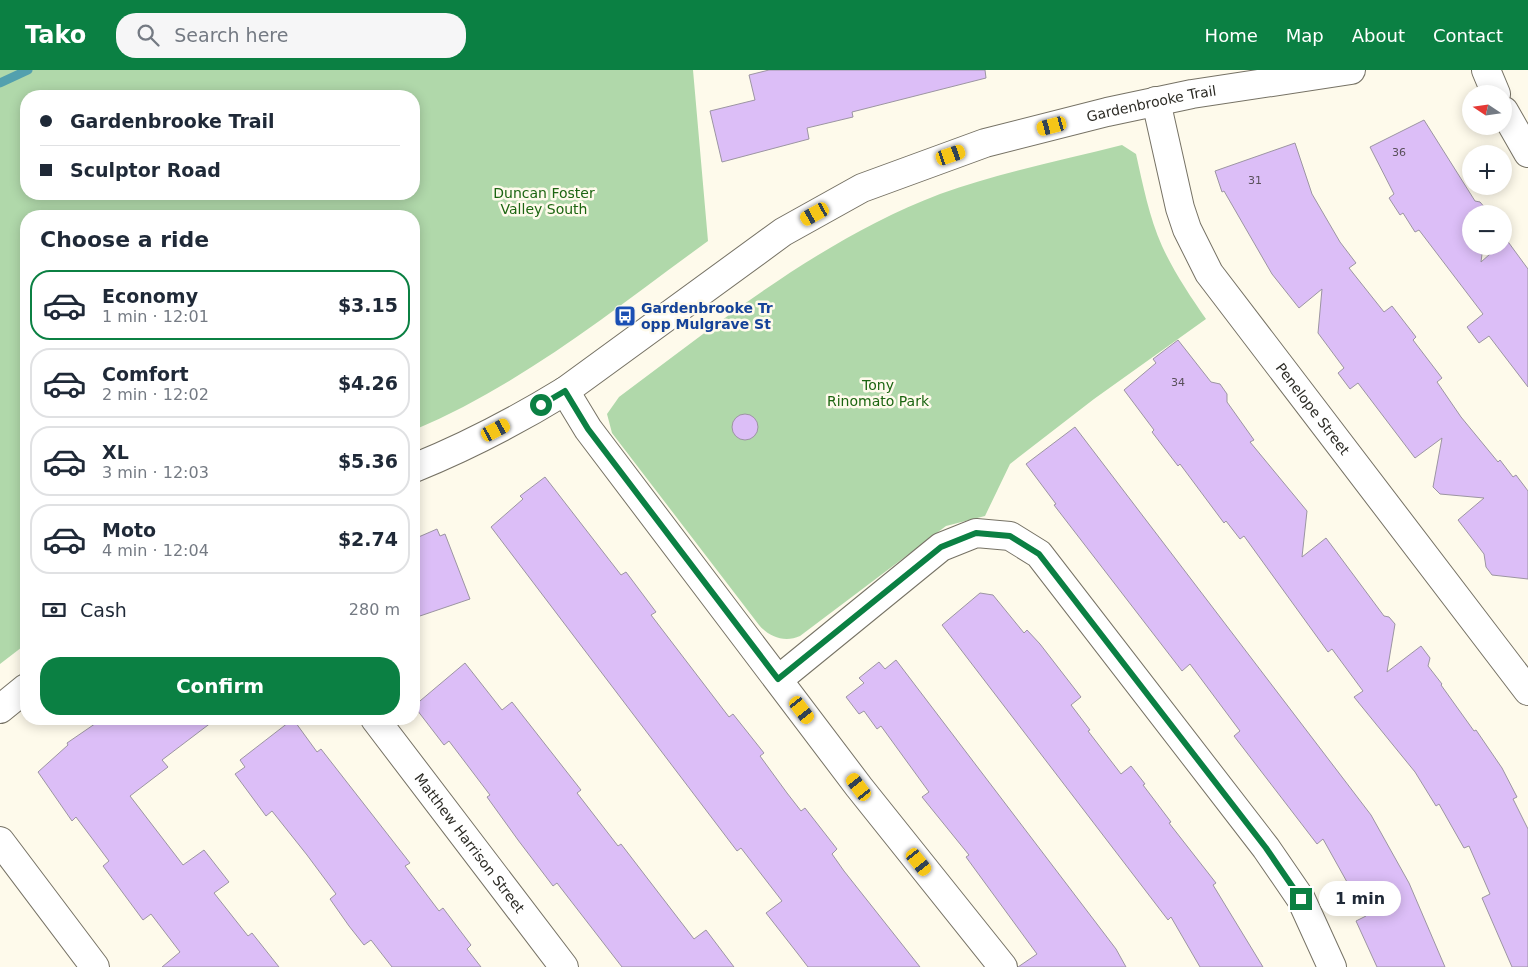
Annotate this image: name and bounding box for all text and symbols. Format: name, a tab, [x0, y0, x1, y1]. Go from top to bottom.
search box	[116, 13, 466, 58]
text: Tako	[25, 21, 86, 49]
icon: search	[134, 21, 162, 49]
text: Search here	[174, 24, 288, 46]
text: Home	[1205, 25, 1258, 46]
text: Map	[1286, 25, 1324, 46]
text: About	[1352, 25, 1405, 46]
text: Contact	[1433, 25, 1503, 46]
street label: Gardenbrooke Trail	[1085, 82, 1217, 125]
north arrow	[1462, 85, 1512, 135]
map controls	[1462, 85, 1512, 255]
text: Gardenbrooke Trail	[70, 110, 275, 132]
car	[1035, 115, 1068, 137]
car	[934, 143, 967, 167]
button: +	[1462, 145, 1512, 195]
house number: 36	[1392, 146, 1406, 159]
text: Sculptor Road	[70, 159, 221, 181]
house number: 31	[1248, 174, 1262, 187]
park label: Duncan Foster Valley South	[493, 185, 595, 217]
car	[798, 200, 831, 228]
button: −	[1462, 205, 1512, 255]
text: Choose a ride	[40, 227, 209, 252]
icon: car	[42, 283, 87, 328]
text: Economy	[102, 285, 198, 307]
text: $3.15	[338, 294, 398, 316]
place label: Gardenbrooke Tr opp Mulgrave St	[641, 300, 773, 332]
bus stop icon: Gardenbrooke Tr opp Mulgrave St	[613, 304, 637, 328]
text: 1 min · 12:01	[102, 307, 209, 326]
street label: Penelope Street	[1273, 360, 1353, 458]
icon: car	[42, 361, 87, 406]
text: Comfort	[102, 363, 189, 385]
text: $4.26	[338, 372, 398, 394]
house number: 34	[1171, 376, 1185, 389]
park label: Tony Rinomato Park	[827, 377, 930, 409]
text: 2 min · 12:02	[102, 385, 209, 404]
route start	[530, 394, 552, 416]
car	[479, 416, 512, 444]
icon: car	[42, 439, 87, 484]
text: XL	[102, 441, 129, 463]
text: $5.36	[338, 450, 398, 472]
text: 3 min · 12:03	[102, 463, 209, 482]
icon: car	[42, 517, 87, 562]
text: Moto	[102, 519, 156, 541]
text: $2.74	[338, 528, 398, 550]
text: 4 min · 12:04	[102, 541, 209, 560]
icon: cash	[40, 596, 68, 624]
text: Cash	[80, 599, 127, 621]
text: 280 m	[349, 600, 400, 619]
button: Confirm	[40, 657, 400, 715]
car	[786, 694, 817, 726]
street label: Matthew Harrison Street	[411, 770, 528, 916]
car	[843, 771, 874, 803]
car	[903, 846, 934, 878]
callout: 1 min	[1318, 882, 1401, 916]
route end	[1290, 888, 1312, 910]
text: 1 min	[1335, 889, 1385, 908]

